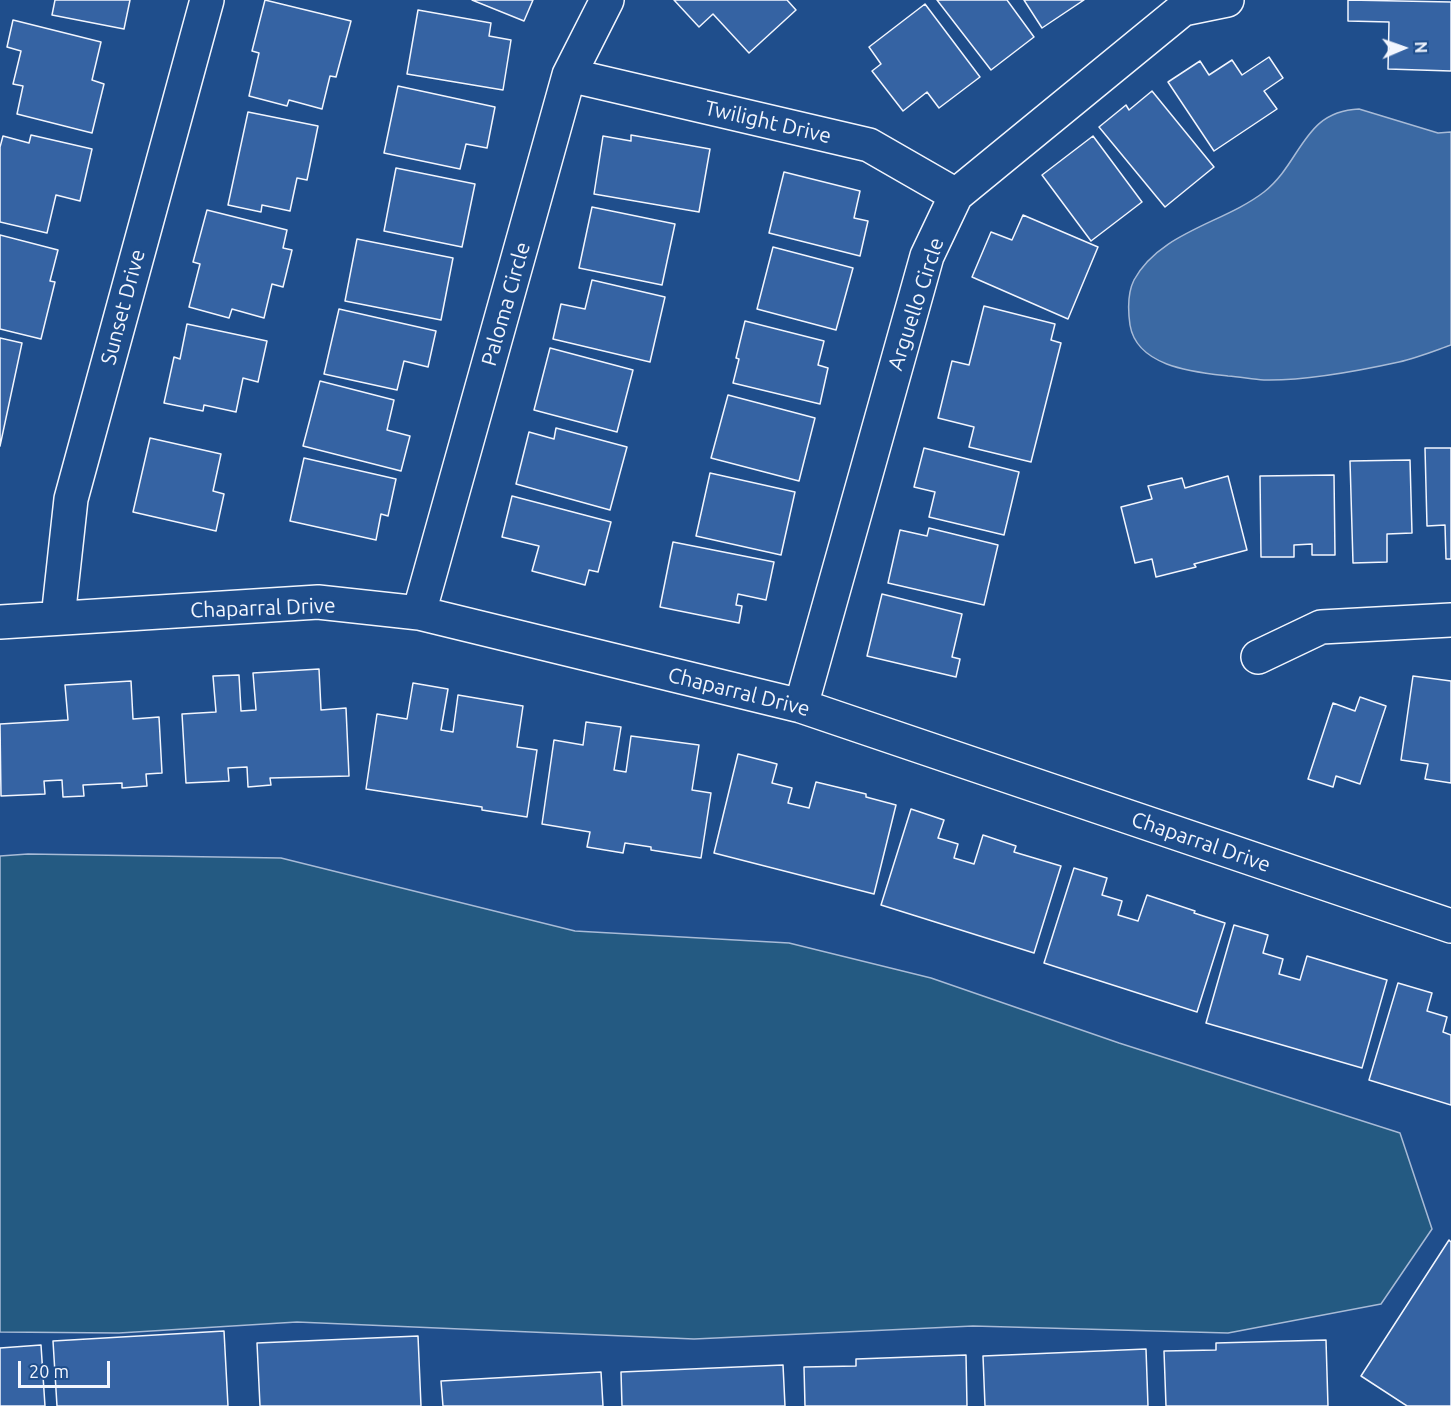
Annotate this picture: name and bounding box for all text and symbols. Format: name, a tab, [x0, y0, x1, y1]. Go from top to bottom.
north arrow	[1373, 18, 1433, 78]
text: N	[1412, 41, 1430, 54]
street label: Twilight Drive	[702, 95, 834, 149]
street label: Arguello Circle	[883, 234, 949, 374]
street label: Paloma Circle	[476, 239, 536, 369]
street label: Sunset Drive	[96, 247, 150, 367]
street label: Chaparral Drive	[190, 593, 336, 623]
street label: Chaparral Drive	[665, 662, 813, 722]
street label: Chaparral Drive	[1128, 806, 1274, 878]
scale bar	[21, 1349, 112, 1387]
text: 20 m	[29, 1361, 69, 1381]

